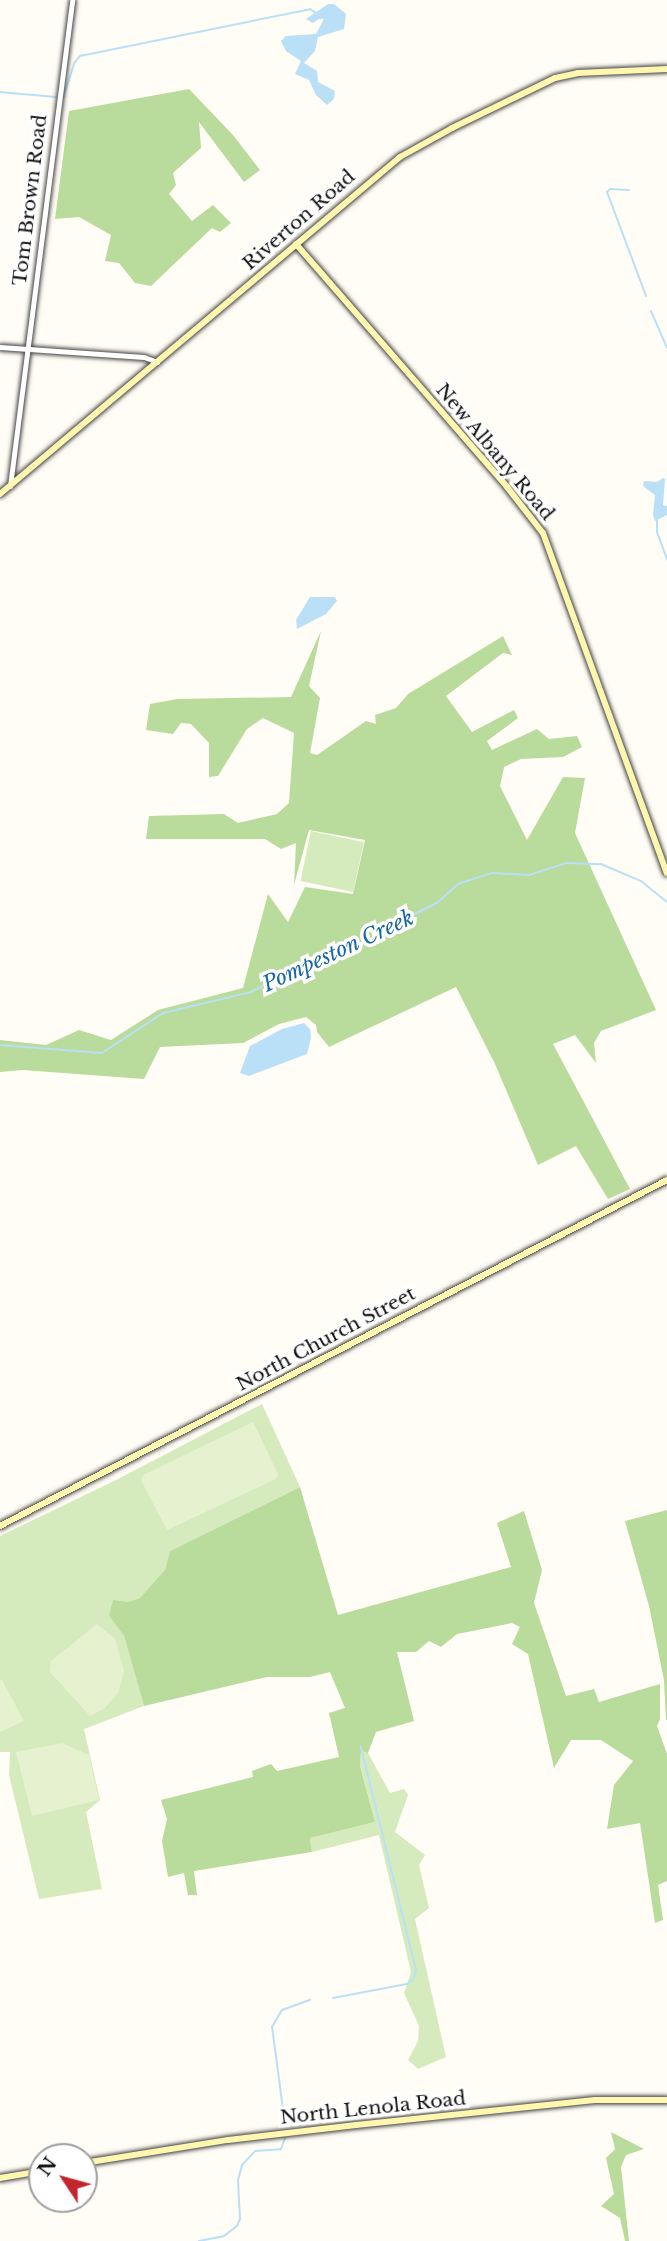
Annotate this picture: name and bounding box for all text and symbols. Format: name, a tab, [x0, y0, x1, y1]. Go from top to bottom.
street label: Tom Brown Road	[8, 113, 52, 287]
street label: Riverton Road	[238, 165, 360, 275]
street label: New Albany Road	[430, 378, 560, 526]
water label: Pompeston Creek	[258, 905, 418, 997]
street label: North Church Street	[233, 1282, 419, 1396]
street label: North Lenola Road	[279, 2087, 467, 2129]
north arrow	[28, 2143, 98, 2213]
text: N	[33, 2153, 62, 2181]

